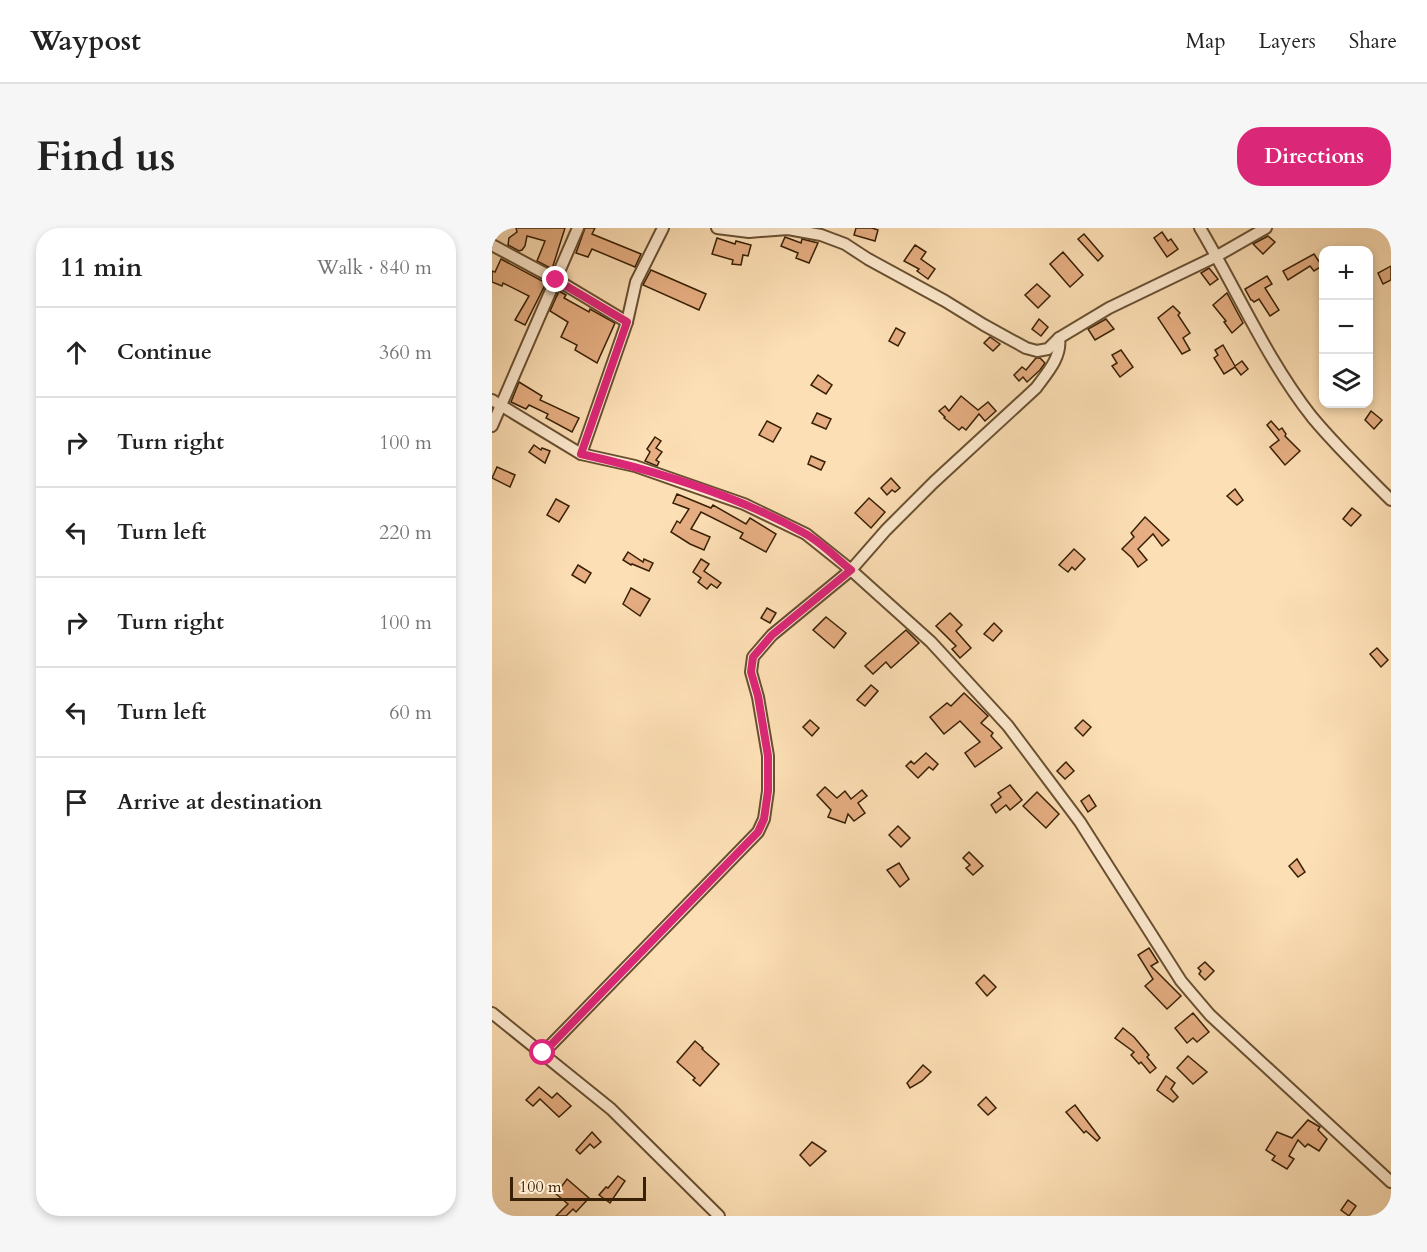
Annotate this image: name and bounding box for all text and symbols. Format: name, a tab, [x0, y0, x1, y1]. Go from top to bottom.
text: Waypost	[30, 22, 141, 60]
text: Map	[1186, 27, 1226, 56]
text: Layers	[1259, 27, 1316, 56]
text: Share	[1349, 27, 1397, 56]
button: Directions	[1237, 127, 1391, 186]
text: Find us	[36, 128, 176, 185]
map controls	[1319, 246, 1373, 408]
button: +	[1319, 246, 1373, 300]
text: 11 min	[60, 250, 143, 285]
text: Walk · 840 m	[317, 254, 432, 281]
route end	[542, 266, 568, 292]
button: −	[1319, 300, 1373, 354]
icon: ahead	[60, 336, 93, 369]
text: Continue	[117, 337, 212, 367]
text: 360 m	[379, 339, 432, 366]
button: layers	[1319, 354, 1373, 408]
icon: right	[60, 426, 93, 459]
text: Turn right	[117, 427, 224, 457]
text: 100 m	[379, 429, 432, 456]
icon: left	[60, 516, 93, 549]
text: Turn left	[117, 517, 206, 547]
text: 220 m	[379, 519, 432, 546]
icon: right	[60, 606, 93, 639]
text: Turn right	[117, 607, 224, 637]
text: 100 m	[379, 609, 432, 636]
icon: left	[60, 696, 93, 729]
text: Turn left	[117, 697, 206, 727]
text: 60 m	[389, 699, 432, 726]
icon: arrive	[60, 786, 93, 819]
text: Arrive at destination	[117, 787, 322, 817]
route start	[529, 1039, 555, 1065]
scale bar	[510, 1174, 646, 1202]
text: 100 m	[519, 1176, 561, 1198]

